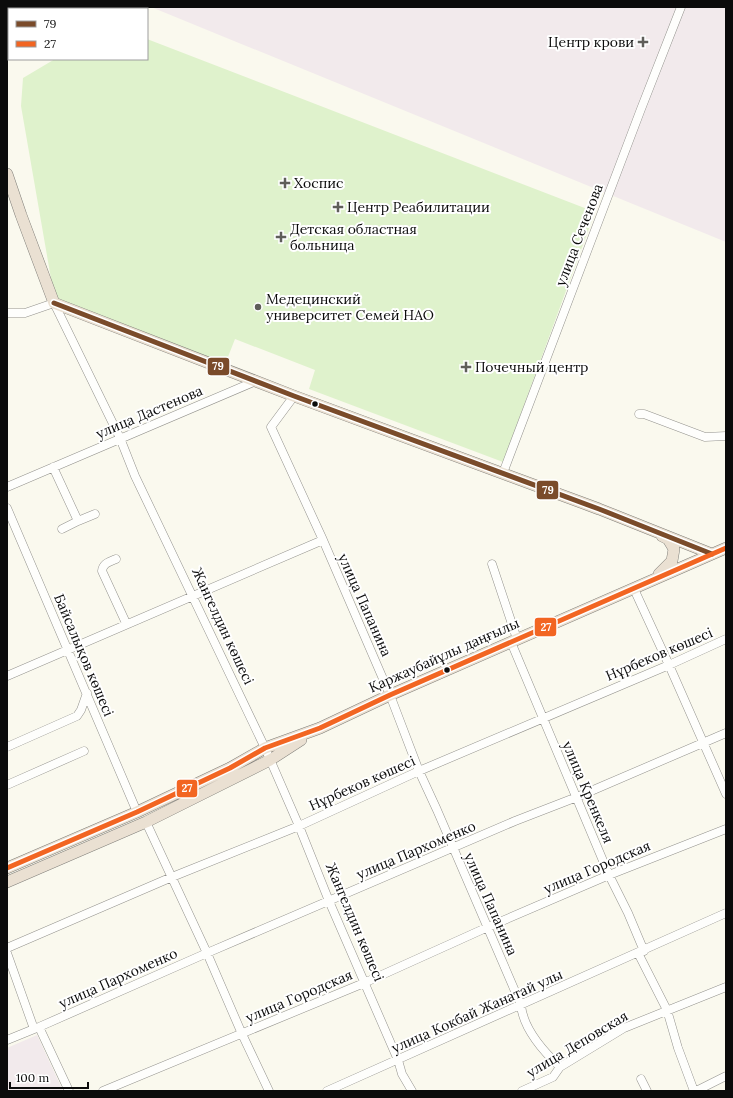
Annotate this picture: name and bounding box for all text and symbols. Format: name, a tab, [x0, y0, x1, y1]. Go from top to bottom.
legend	[8, 8, 148, 60]
text: 79	[44, 16, 57, 31]
place label: Центр крови	[548, 33, 634, 51]
text: 27	[44, 36, 56, 51]
marker: Центр крови	[637, 36, 649, 48]
place label: Хоспис	[294, 174, 344, 192]
marker: Хоспис	[279, 177, 291, 189]
street label: улица Сеченова	[551, 181, 607, 289]
place label: Центр Реабилитации	[347, 198, 490, 216]
marker: Центр Реабилитации	[332, 201, 344, 213]
place label: Детская областная больница	[290, 220, 417, 254]
marker: Детская областная больница	[275, 231, 287, 243]
place label: Медецинский университет Семей НАО	[266, 290, 434, 324]
marker: Медецинский университет Семей НАО	[253, 302, 263, 312]
line badge: 79	[207, 357, 230, 376]
place label: Почечный центр	[475, 358, 588, 376]
text: 79	[212, 359, 224, 373]
marker: Почечный центр	[460, 361, 472, 373]
street label: улица Дастенова	[93, 381, 205, 443]
unlabelled marker	[310, 399, 320, 409]
line badge: 79	[536, 480, 559, 500]
text: 79	[542, 483, 554, 497]
street label: улица Папанина	[334, 551, 396, 659]
street label: Жангелдин көшесі	[188, 565, 258, 687]
street label: Байсалықов көшесі	[50, 591, 118, 719]
street label: Қаржаубайұлы даңғылы	[366, 614, 522, 696]
line badge: 27	[534, 617, 557, 637]
text: 27	[540, 620, 552, 634]
street label: Нұрбеков көшесі	[603, 623, 715, 685]
unlabelled marker	[442, 665, 452, 675]
street label: улица Кренкеля	[558, 738, 618, 846]
street label: Нұрбеков көшесі	[306, 752, 418, 814]
line badge: 27	[176, 779, 198, 798]
text: 27	[181, 781, 193, 795]
street label: улица Пархоменко	[354, 817, 478, 883]
street label: улица Городская	[541, 836, 653, 898]
street label: улица Папанина	[460, 850, 522, 958]
street label: Жангелдин көшесі	[322, 860, 388, 984]
street label: улица Пархоменко	[56, 944, 180, 1012]
street label: улица Городская	[243, 965, 355, 1027]
street label: улица Кокбай Жанатай улы	[389, 965, 565, 1057]
street label: улица Деповская	[523, 1007, 631, 1081]
scale bar	[10, 1064, 88, 1090]
text: 100 m	[16, 1070, 49, 1085]

